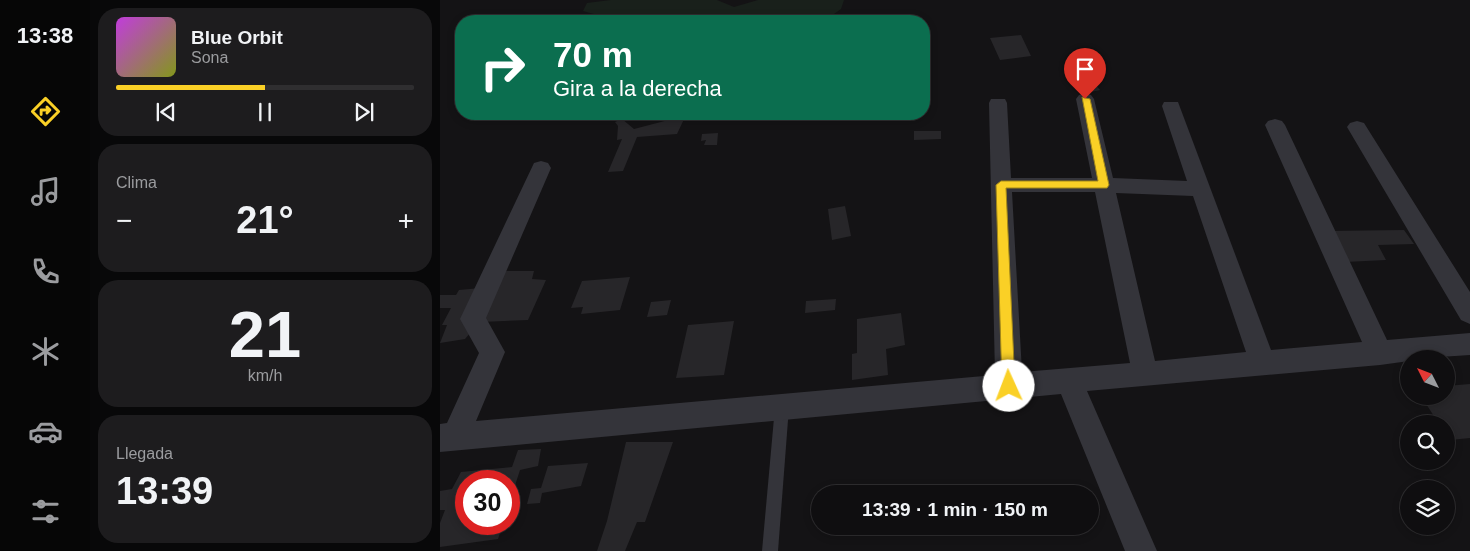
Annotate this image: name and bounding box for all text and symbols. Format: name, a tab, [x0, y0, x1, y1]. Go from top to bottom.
text: 13:38	[17, 23, 73, 48]
text: Blue Orbit	[191, 27, 283, 48]
icon: right	[470, 35, 535, 100]
text: 70 m	[553, 35, 633, 74]
pin	[1064, 48, 1106, 99]
text: Sona	[191, 49, 228, 66]
icon: arrive	[1071, 55, 1099, 83]
text: Gira a la derecha	[553, 76, 722, 101]
icon: directions	[28, 94, 63, 129]
icon: previous	[152, 98, 180, 126]
icon: pause	[251, 98, 279, 126]
icon: next	[350, 98, 378, 126]
icon: music	[28, 174, 63, 209]
text: Clima	[116, 174, 157, 191]
text: 21°	[236, 199, 294, 241]
text: −	[116, 205, 132, 236]
text: +	[398, 205, 414, 236]
icon: phone	[28, 254, 63, 289]
text: 21	[229, 298, 301, 371]
icon: climate	[28, 334, 63, 369]
north arrow	[1400, 350, 1455, 405]
map controls	[1400, 350, 1455, 535]
position arrow	[982, 359, 1034, 411]
text: km/h	[248, 367, 282, 384]
icon: car	[28, 414, 63, 449]
button: search	[1400, 415, 1455, 470]
text: Llegada	[116, 445, 173, 462]
text: 13:39	[116, 470, 213, 512]
speed limit sign: 30	[455, 470, 520, 535]
button: layers	[1400, 480, 1455, 535]
icon: filters	[28, 494, 63, 529]
text: 13:39 · 1 min · 150 m	[862, 499, 1048, 520]

